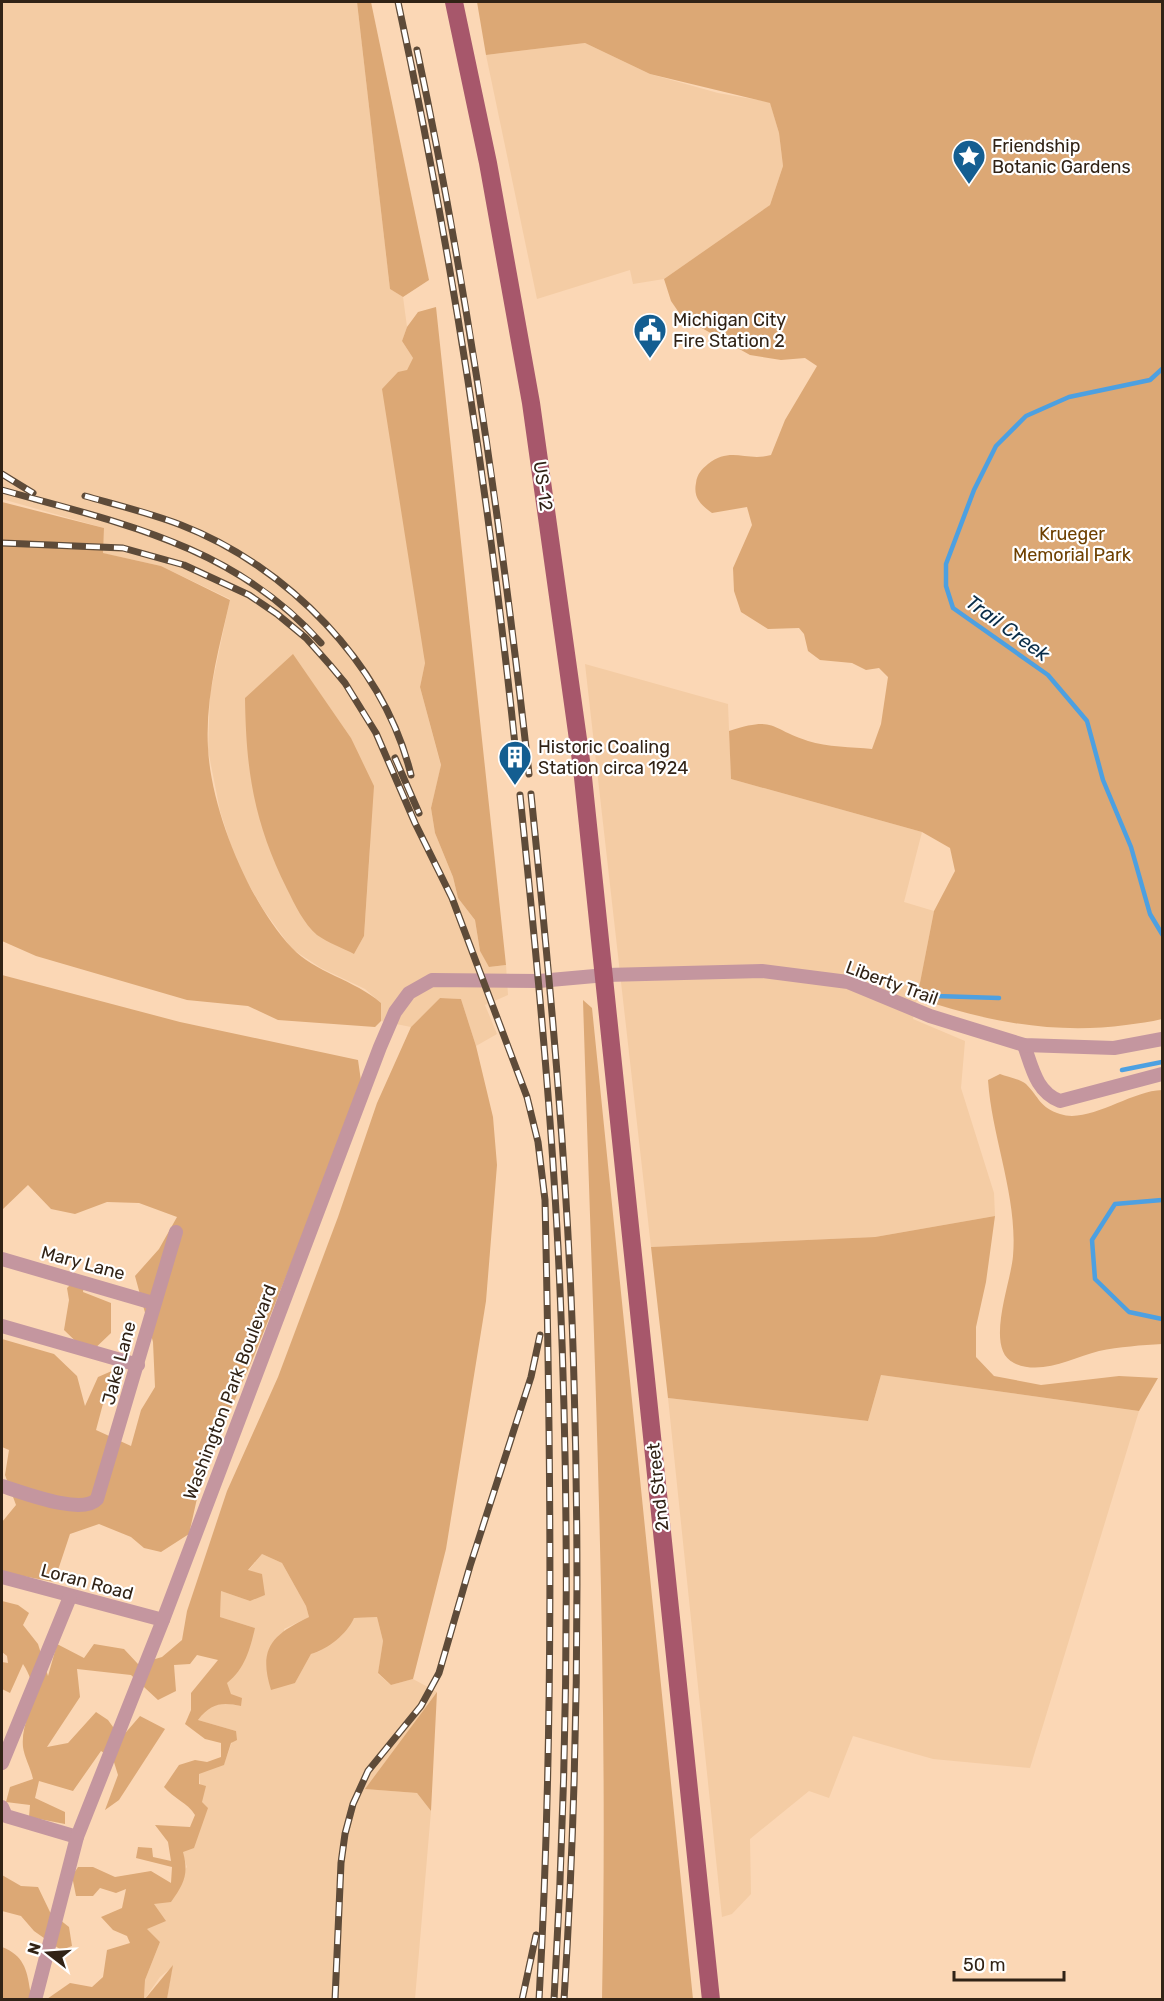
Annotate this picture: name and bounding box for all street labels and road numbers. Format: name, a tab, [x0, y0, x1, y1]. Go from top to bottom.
street label: US-12	[529, 460, 557, 512]
street label: Liberty Trail	[843, 956, 941, 1010]
street label: Mary Lane	[39, 1241, 127, 1285]
street label: Washington Park Boulevard	[179, 1281, 281, 1503]
street label: Jake Lane	[97, 1319, 141, 1407]
street label: 2nd Street	[642, 1442, 674, 1532]
street label: Loran Road	[38, 1559, 136, 1605]

